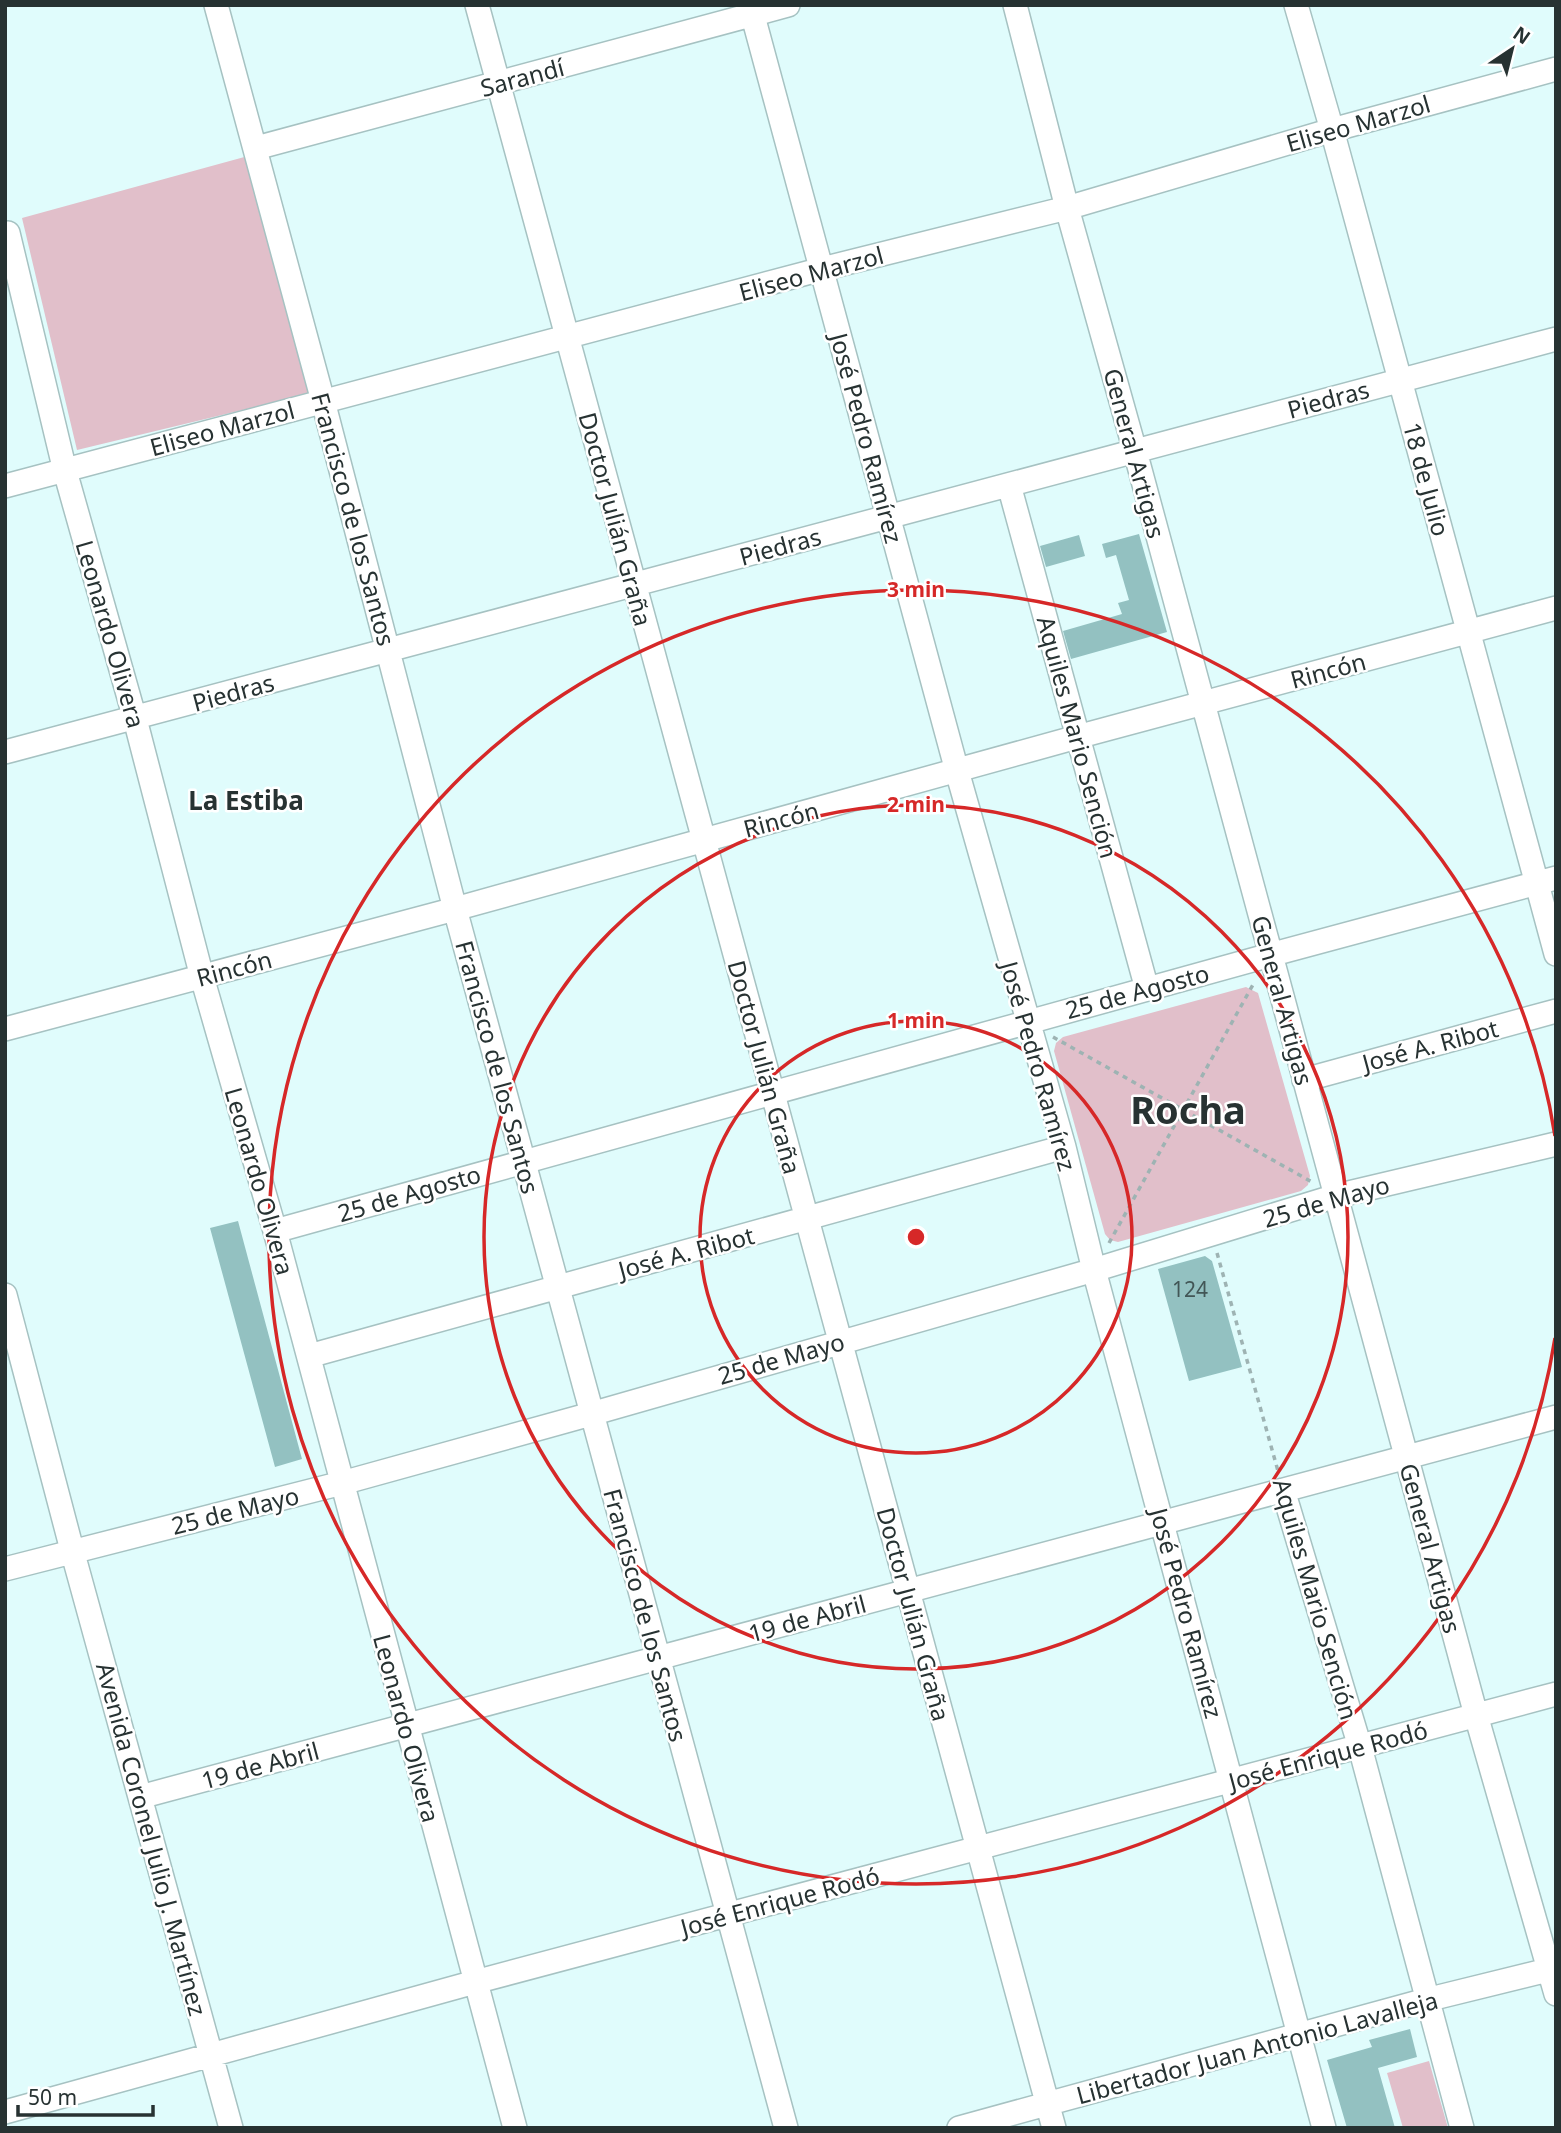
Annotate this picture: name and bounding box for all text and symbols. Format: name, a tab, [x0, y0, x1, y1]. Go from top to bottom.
north arrow	[1477, 14, 1547, 84]
text: N	[1508, 20, 1536, 50]
street label: Sarandí	[477, 50, 568, 104]
street label: Eliseo Marzol	[1282, 87, 1434, 159]
street label: Eliseo Marzol	[735, 238, 887, 308]
street label: José Pedro Ramírez	[823, 327, 911, 547]
street label: General Artigas	[1096, 364, 1174, 542]
street label: Piedras	[1283, 372, 1373, 426]
street label: Francisco de los Santos	[304, 389, 404, 649]
street label: Eliseo Marzol	[146, 393, 298, 463]
street label: Doctor Julián Graña	[572, 409, 660, 629]
street label: 18 de Julio	[1396, 418, 1458, 540]
street label: Piedras	[735, 519, 825, 573]
street label: Leonardo Olivera	[68, 536, 154, 732]
text: 3 min	[887, 575, 945, 603]
street label: Aquiles Mario Sención	[1030, 612, 1126, 862]
street label: Rincón	[1287, 644, 1369, 696]
street label: Piedras	[188, 665, 278, 719]
district label: La Estiba	[188, 782, 304, 818]
text: 2 min	[887, 790, 945, 818]
street label: Rincón	[740, 793, 822, 845]
street label: General Artigas	[1244, 911, 1322, 1089]
street label: Francisco de los Santos	[448, 937, 548, 1197]
street label: Rincón	[193, 942, 275, 994]
street label: José Pedro Ramírez	[993, 956, 1085, 1175]
street label: 25 de Agosto	[1061, 956, 1213, 1026]
street label: Doctor Julián Graña	[721, 957, 809, 1177]
text: 1 min	[887, 1006, 945, 1034]
street label: José A. Ribot	[1356, 1011, 1502, 1079]
street label: Leonardo Olivera	[217, 1083, 303, 1279]
district label: Rocha	[1130, 1083, 1246, 1135]
street label: 25 de Agosto	[334, 1157, 484, 1229]
street label: 25 de Mayo	[1259, 1167, 1393, 1235]
street label: José A. Ribot	[612, 1218, 758, 1286]
centre of rings	[904, 1225, 928, 1249]
house number: 124	[1172, 1275, 1208, 1303]
street label: 25 de Mayo	[714, 1324, 848, 1392]
street label: General Artigas	[1392, 1459, 1470, 1637]
street label: Aquiles Mario Sención	[1266, 1475, 1366, 1723]
street label: 25 de Mayo	[168, 1478, 302, 1542]
street label: Francisco de los Santos	[596, 1485, 696, 1745]
street label: José Pedro Ramírez	[1143, 1502, 1231, 1722]
street label: Doctor Julián Graña	[870, 1504, 958, 1724]
street label: 19 de Abril	[744, 1586, 870, 1650]
street label: Leonardo Olivera	[366, 1630, 448, 1826]
street label: Avenida Coronel Julio J. Martínez	[89, 1659, 215, 2019]
street label: José Enrique Rodó	[1223, 1713, 1431, 1798]
street label: 19 de Abril	[197, 1733, 323, 1797]
street label: José Enrique Rodó	[675, 1859, 883, 1944]
street label: Libertador Juan Antonio Lavalleja	[1073, 1983, 1441, 2111]
scale bar	[18, 2074, 152, 2118]
text: 50 m	[28, 2083, 77, 2111]

